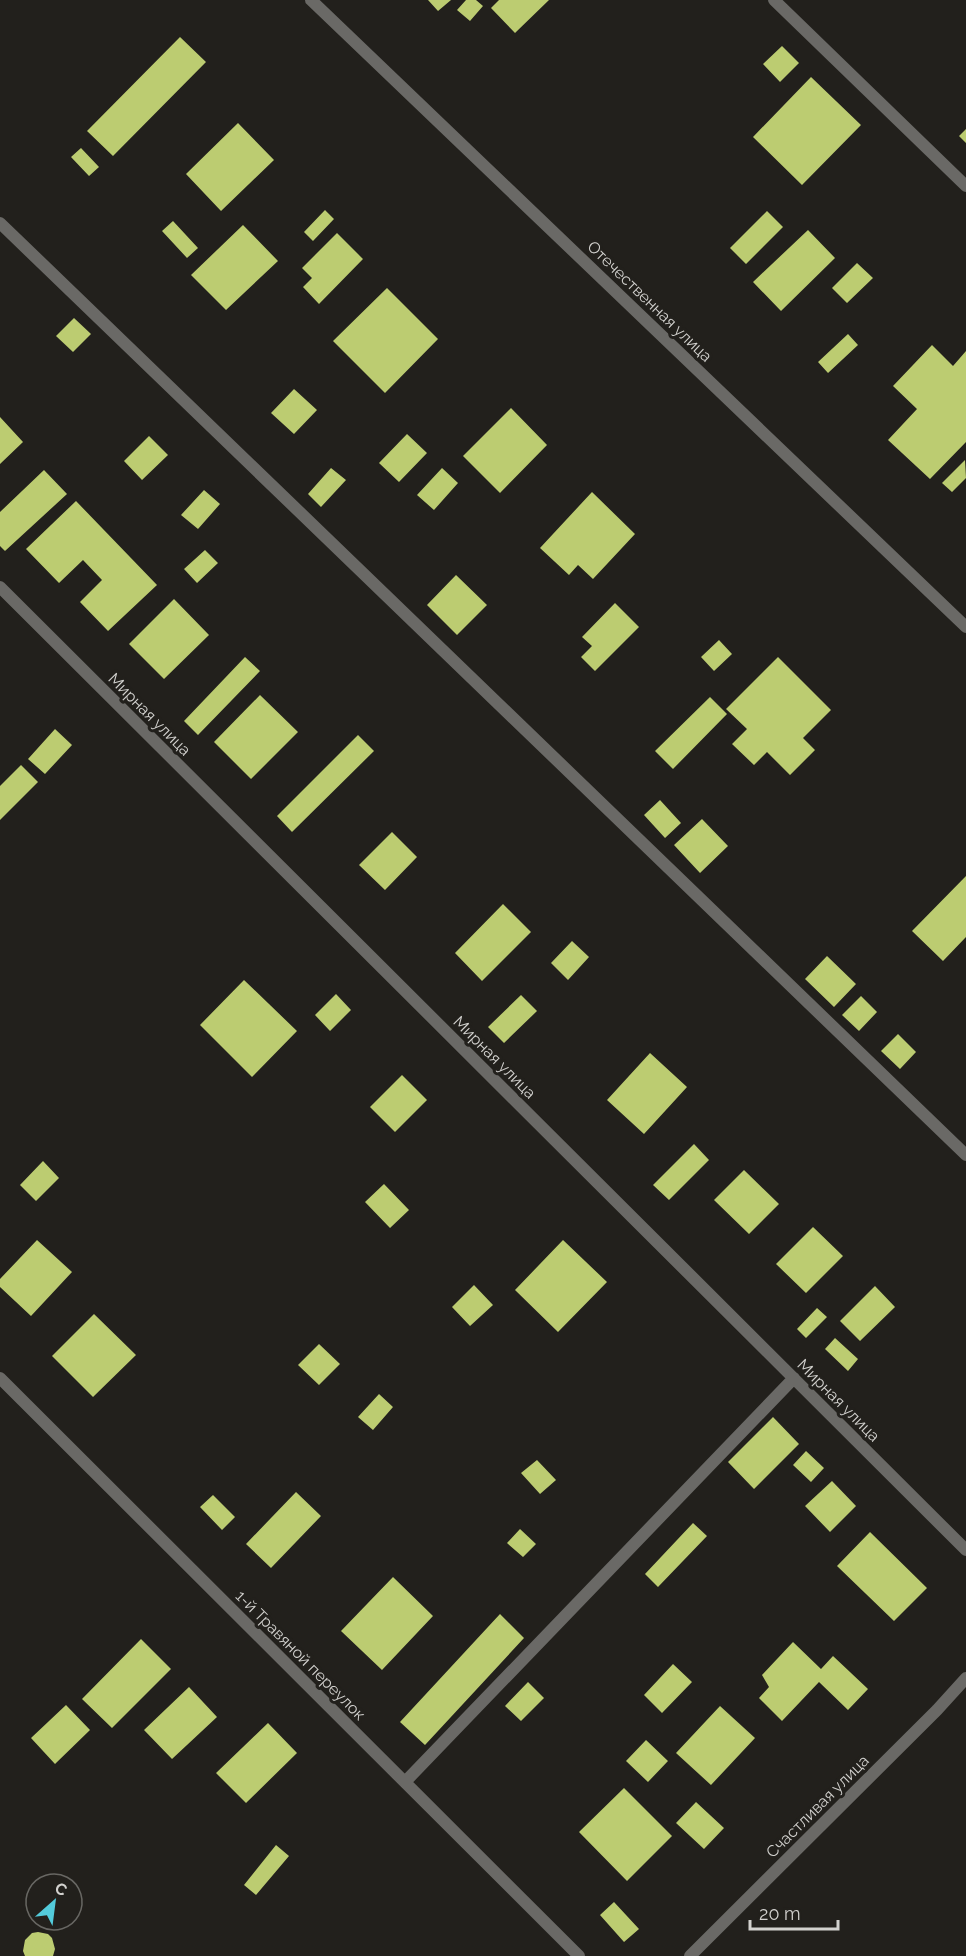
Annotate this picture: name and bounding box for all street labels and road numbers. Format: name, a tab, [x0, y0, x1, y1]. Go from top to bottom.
street label: Отечественная улица	[583, 237, 716, 366]
street label: Мирная улица	[105, 669, 195, 759]
street label: Мирная улица	[450, 1012, 540, 1102]
street label: Мирная улица	[794, 1355, 884, 1445]
street label: 1-й Травяной переулок	[232, 1586, 370, 1724]
street label: Счастливая улица	[762, 1751, 873, 1862]

